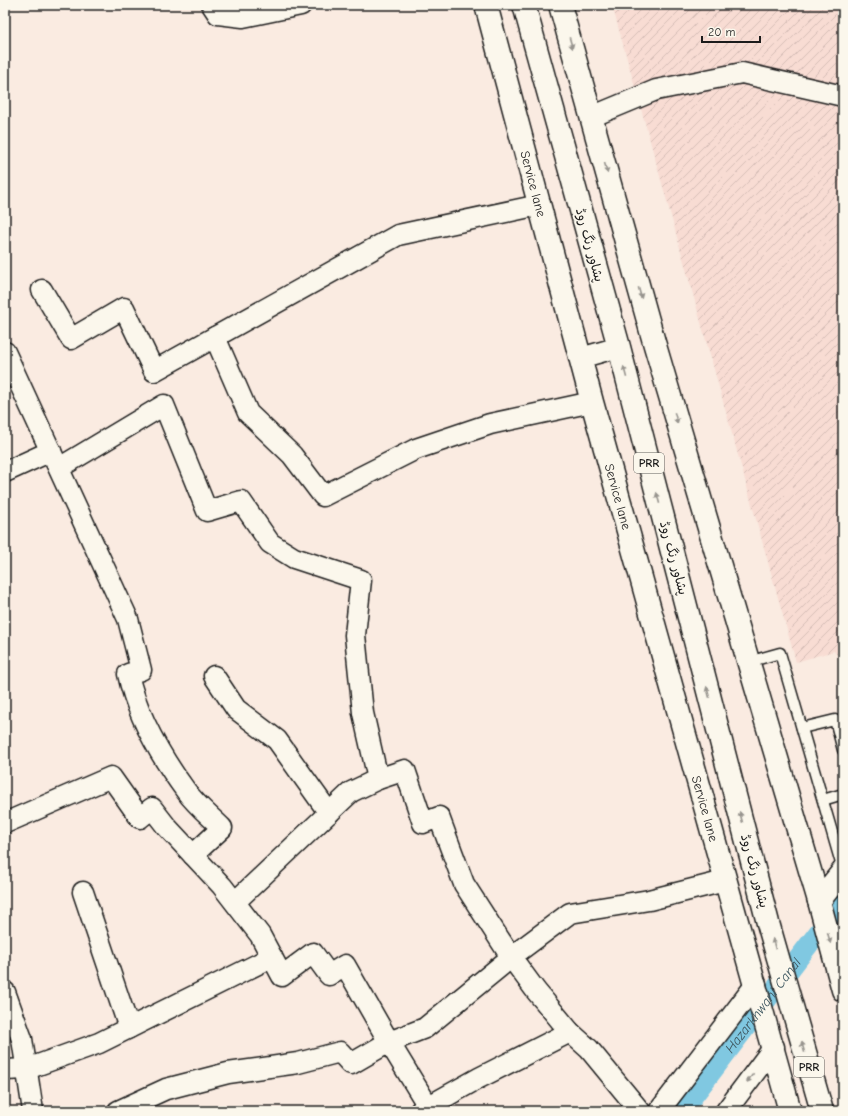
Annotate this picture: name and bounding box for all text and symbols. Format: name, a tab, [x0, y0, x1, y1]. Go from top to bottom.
scale bar	[702, 18, 760, 44]
text: 20 m	[708, 25, 736, 39]
one-way arrow	[568, 37, 574, 49]
street label: Service lane	[518, 149, 550, 219]
one-way arrow	[603, 162, 609, 174]
street label: پشاور رنگ روڈ	[572, 206, 607, 284]
one-way arrow	[638, 287, 644, 299]
one-way arrow	[622, 366, 628, 378]
one-way arrow	[673, 412, 679, 424]
road number: PRR	[634, 453, 664, 473]
street label: Service lane	[602, 462, 635, 532]
one-way arrow	[655, 492, 661, 504]
street label: پشاور رنگ روڈ	[656, 519, 691, 597]
one-way arrow	[705, 685, 711, 698]
street label: Service lane	[689, 774, 722, 844]
one-way arrow	[738, 811, 744, 823]
street label: پشاور رنگ روڈ	[737, 832, 772, 910]
one-way arrow	[826, 932, 832, 944]
one-way arrow	[771, 938, 777, 950]
water label: Hazarkhwani Canal	[721, 954, 805, 1056]
one-way arrow	[800, 1040, 806, 1052]
road number: PRR	[794, 1057, 824, 1077]
one-way arrow	[746, 1073, 755, 1084]

